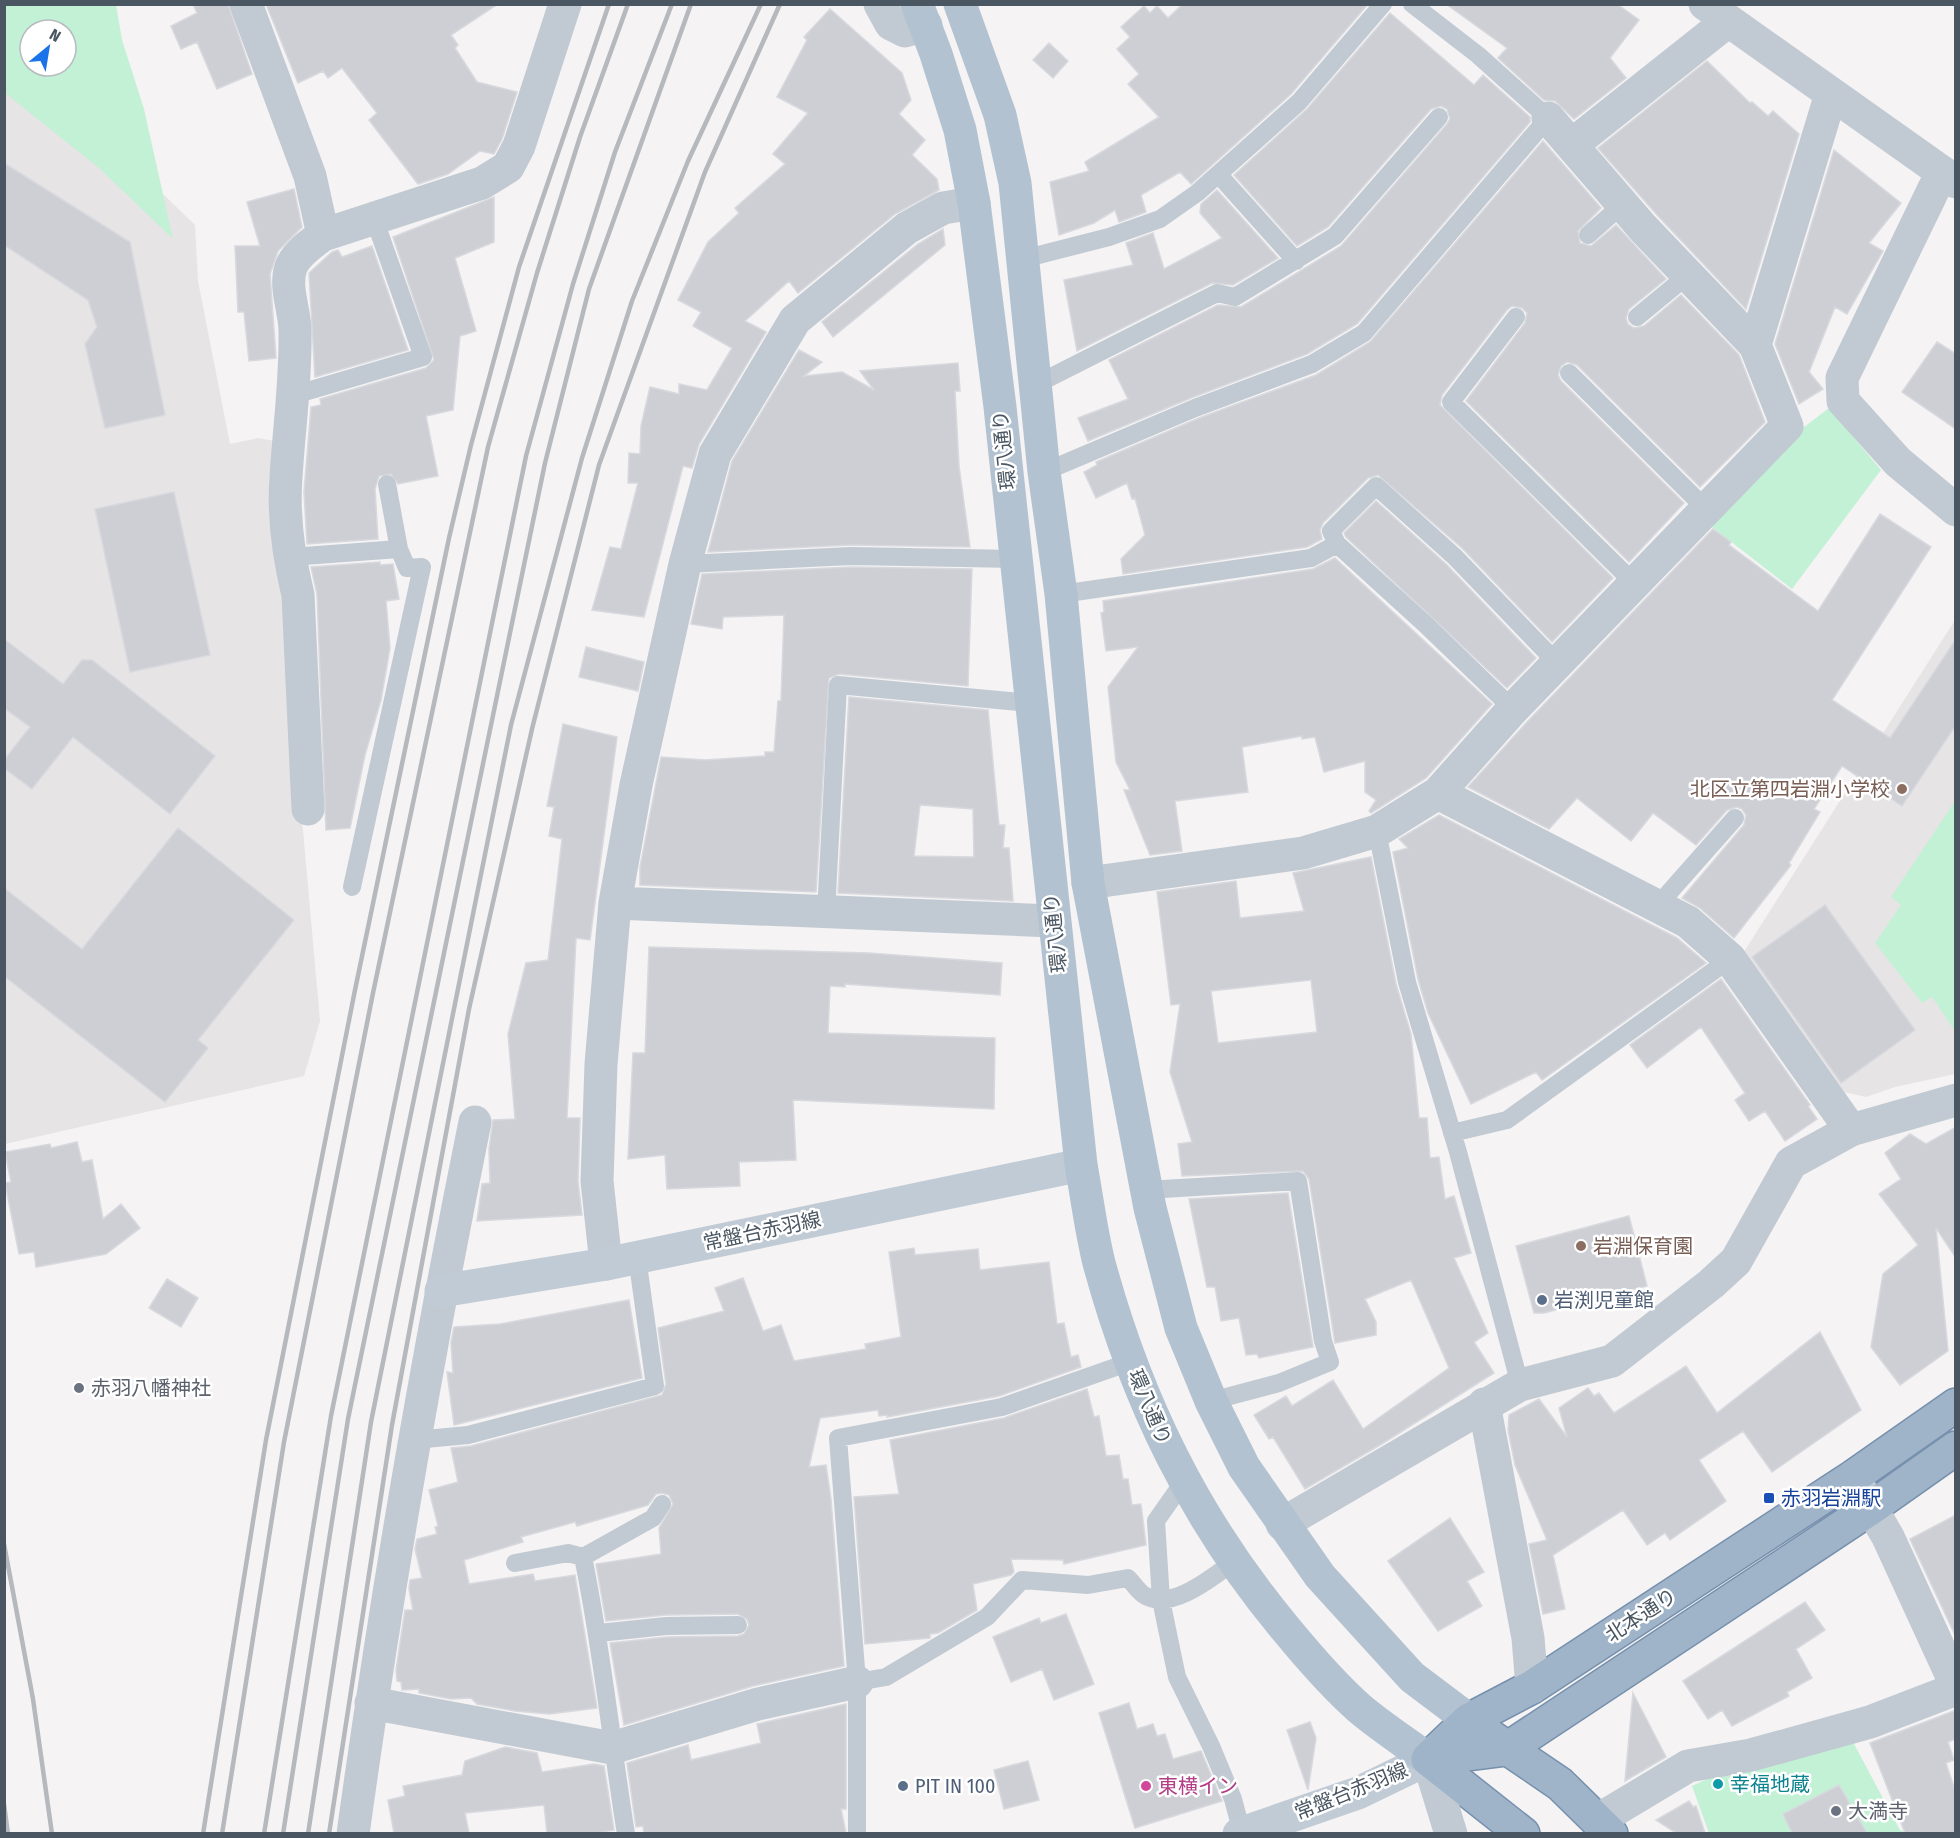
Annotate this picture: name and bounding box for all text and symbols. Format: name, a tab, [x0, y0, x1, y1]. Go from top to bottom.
north arrow	[18, 18, 78, 78]
text: N	[46, 25, 64, 46]
street label: 環八通り	[988, 409, 1020, 491]
place label: 北区立第四岩淵小学校	[1690, 777, 1890, 801]
marker: 北区立第四岩淵小学校	[1895, 782, 1909, 796]
street label: 環八通り	[1039, 892, 1071, 974]
street label: 常盤台赤羽線	[701, 1207, 823, 1255]
place label: 岩淵保育園	[1593, 1234, 1693, 1258]
marker: 岩淵保育園	[1574, 1239, 1588, 1253]
place label: 岩渕児童館	[1554, 1288, 1654, 1312]
marker: 岩渕児童館	[1535, 1293, 1549, 1307]
street label: 環八通り	[1123, 1365, 1177, 1449]
place label: 赤羽八幡神社	[91, 1376, 211, 1400]
marker: 赤羽八幡神社	[72, 1381, 86, 1395]
place label: 赤羽岩淵駅	[1781, 1486, 1881, 1510]
marker: 赤羽岩淵駅	[1762, 1491, 1776, 1505]
street label: 北本通り	[1601, 1583, 1681, 1647]
street label: 常盤台赤羽線	[1291, 1757, 1411, 1825]
place label: 幸福地蔵	[1730, 1772, 1810, 1796]
place label: PIT IN 100	[915, 1774, 995, 1798]
place label: 東横イン	[1158, 1774, 1238, 1798]
marker: 幸福地蔵	[1711, 1777, 1725, 1791]
marker: PIT IN 100	[896, 1779, 910, 1793]
marker: 東横イン	[1139, 1779, 1153, 1793]
place label: 大満寺	[1848, 1799, 1908, 1823]
marker: 大満寺	[1829, 1804, 1843, 1818]

